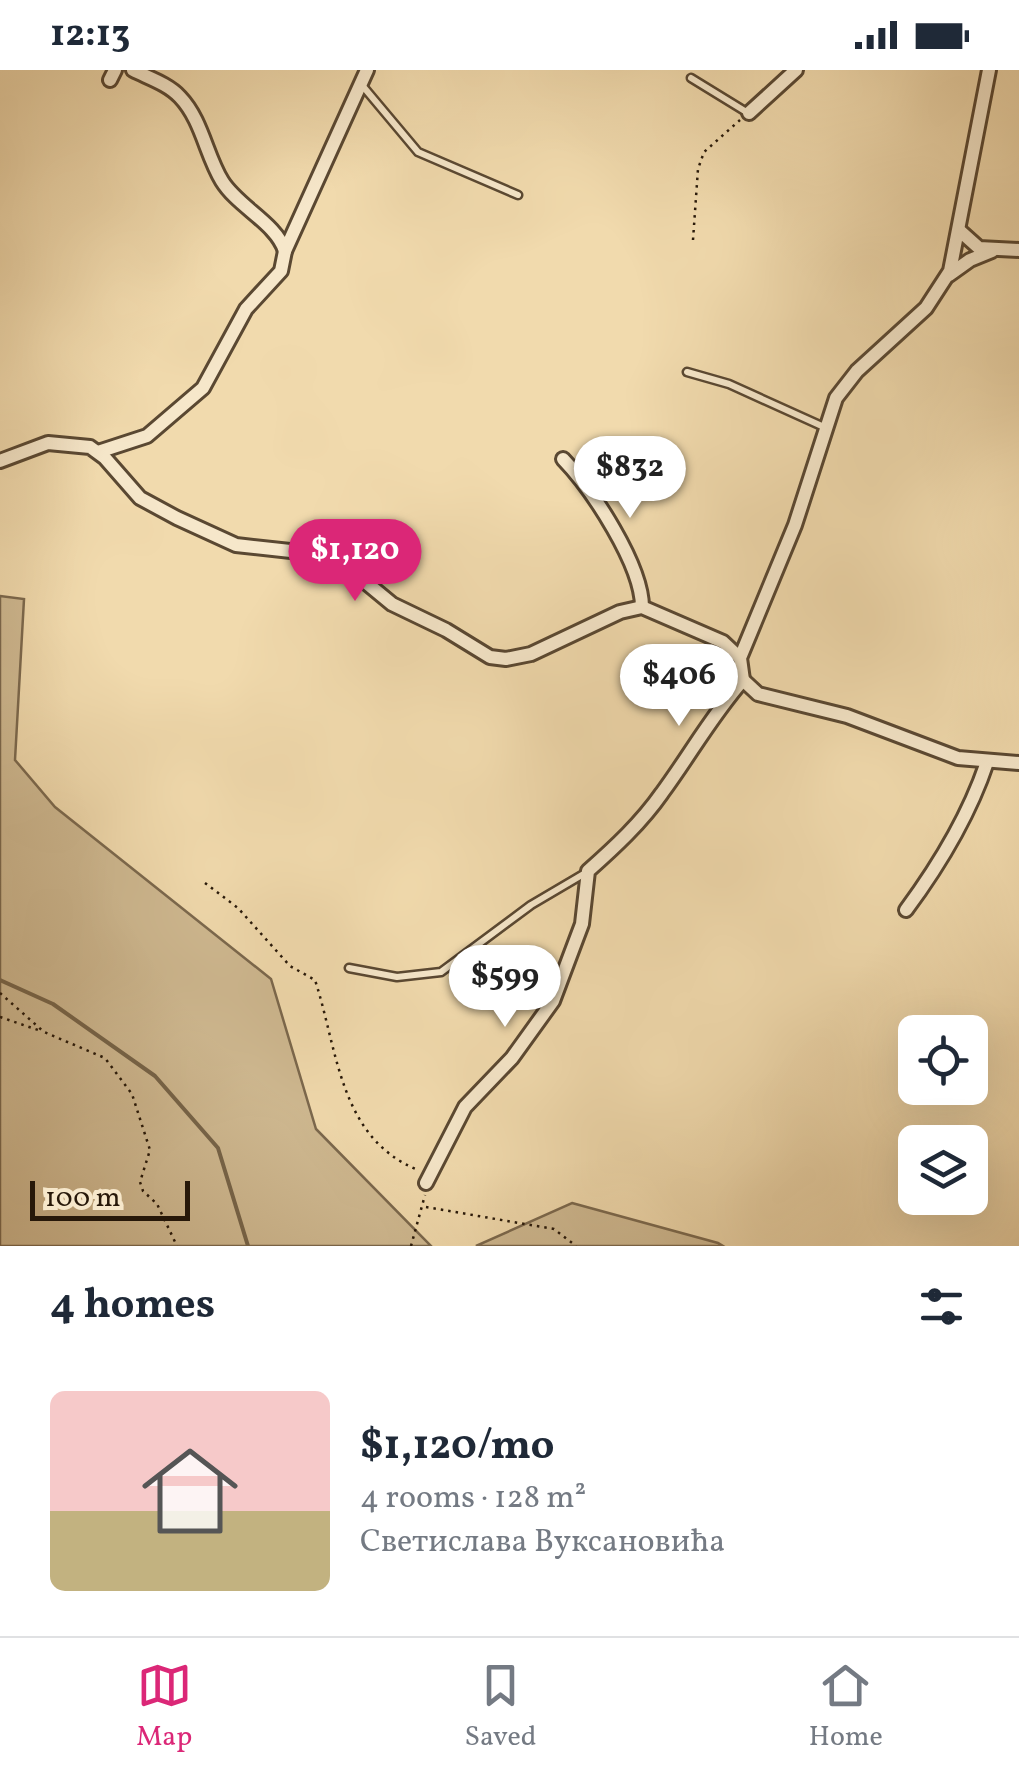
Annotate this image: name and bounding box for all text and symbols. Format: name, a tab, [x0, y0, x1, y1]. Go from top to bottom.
text: 12:13	[50, 9, 130, 62]
pin: $832	[571, 436, 689, 521]
text: $832	[596, 446, 664, 490]
pin: $1,120	[274, 519, 436, 604]
text: $1,120	[310, 529, 400, 573]
pin: $406	[620, 644, 738, 729]
text: $406	[642, 654, 716, 698]
pin: $599	[446, 945, 564, 1030]
text: $599	[471, 955, 539, 999]
map controls	[898, 1015, 988, 1215]
button: locate	[898, 1015, 988, 1105]
button: layers	[898, 1125, 988, 1215]
scale bar	[30, 1176, 190, 1220]
text: 100 m	[45, 1179, 120, 1218]
text: 4 homes	[50, 1277, 215, 1336]
icon: filters	[914, 1279, 969, 1334]
text: $1,120/mo	[360, 1418, 554, 1477]
icon: home	[130, 1431, 250, 1551]
text: 4 rooms · 128 m²	[360, 1477, 586, 1521]
text: Светислава Вуксановића	[360, 1521, 725, 1565]
tab: Map	[136, 1658, 192, 1757]
tab: Saved	[464, 1658, 537, 1757]
tab: Home	[809, 1658, 883, 1757]

